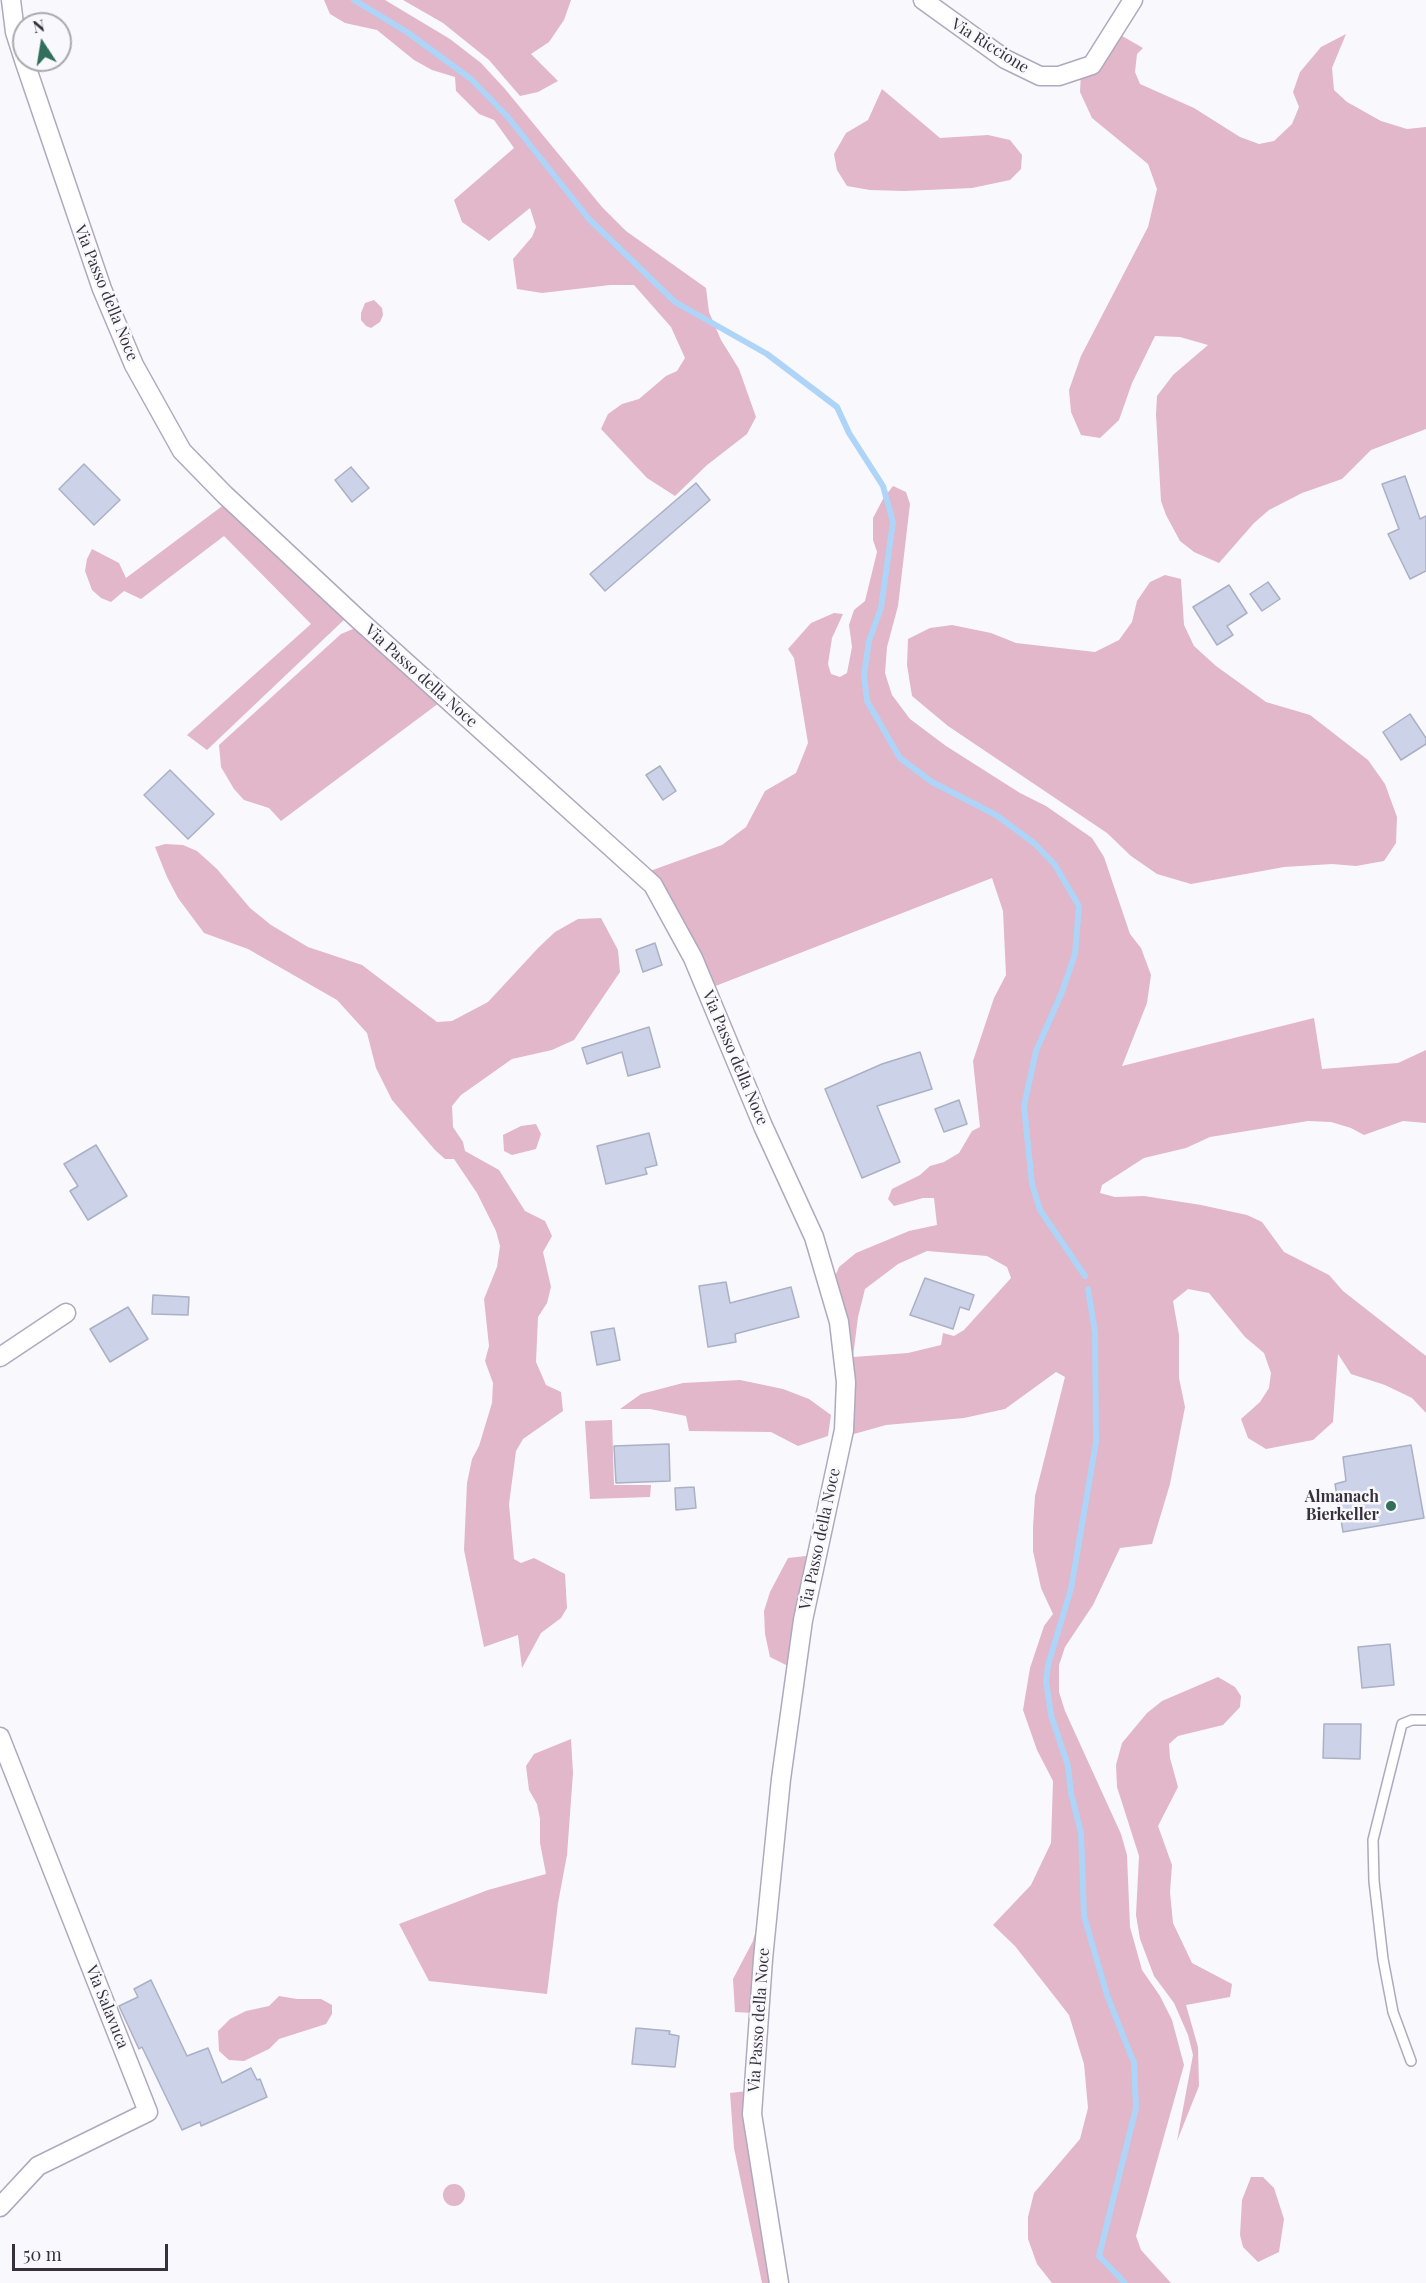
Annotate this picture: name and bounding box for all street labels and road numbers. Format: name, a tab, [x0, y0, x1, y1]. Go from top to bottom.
street label: Via Riccione	[948, 15, 1032, 77]
street label: Via Passo della Noce	[70, 222, 142, 364]
street label: Via Passo della Noce	[361, 620, 481, 732]
street label: Via Passo della Noce	[698, 988, 772, 1128]
street label: Via Passo della Noce	[796, 1466, 844, 1612]
street label: Via Passo della Noce	[744, 1947, 774, 2093]
street label: Via Salavuca	[82, 1963, 132, 2051]

